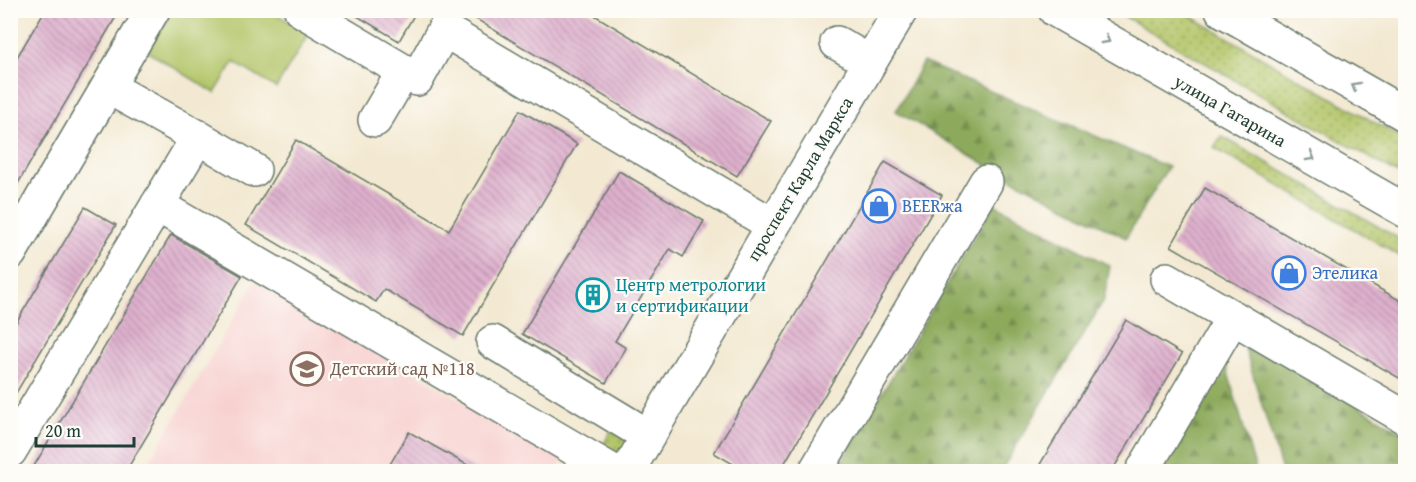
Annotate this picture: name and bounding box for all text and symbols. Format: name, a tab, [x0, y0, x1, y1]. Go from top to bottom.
one-way arrow	[1099, 32, 1110, 44]
street label: улица Гагарина	[1168, 67, 1292, 154]
one-way arrow	[1351, 82, 1361, 93]
street label: проспект Карла Маркса	[740, 91, 860, 266]
one-way arrow	[1305, 150, 1315, 161]
shop icon: BEERжа	[861, 188, 897, 224]
place label: BEERжа	[902, 192, 963, 219]
shop icon: Этелика	[1271, 255, 1307, 291]
place label: Этелика	[1312, 259, 1378, 286]
place label: Центр метрологии и сертификации	[616, 271, 766, 319]
building icon: Центр метрологии и сертификации	[575, 277, 611, 313]
school or university icon: Детский сад №118	[289, 351, 325, 387]
place label: Детский сад №118	[329, 355, 475, 382]
scale bar	[36, 410, 134, 448]
text: 20 m	[45, 417, 81, 444]

